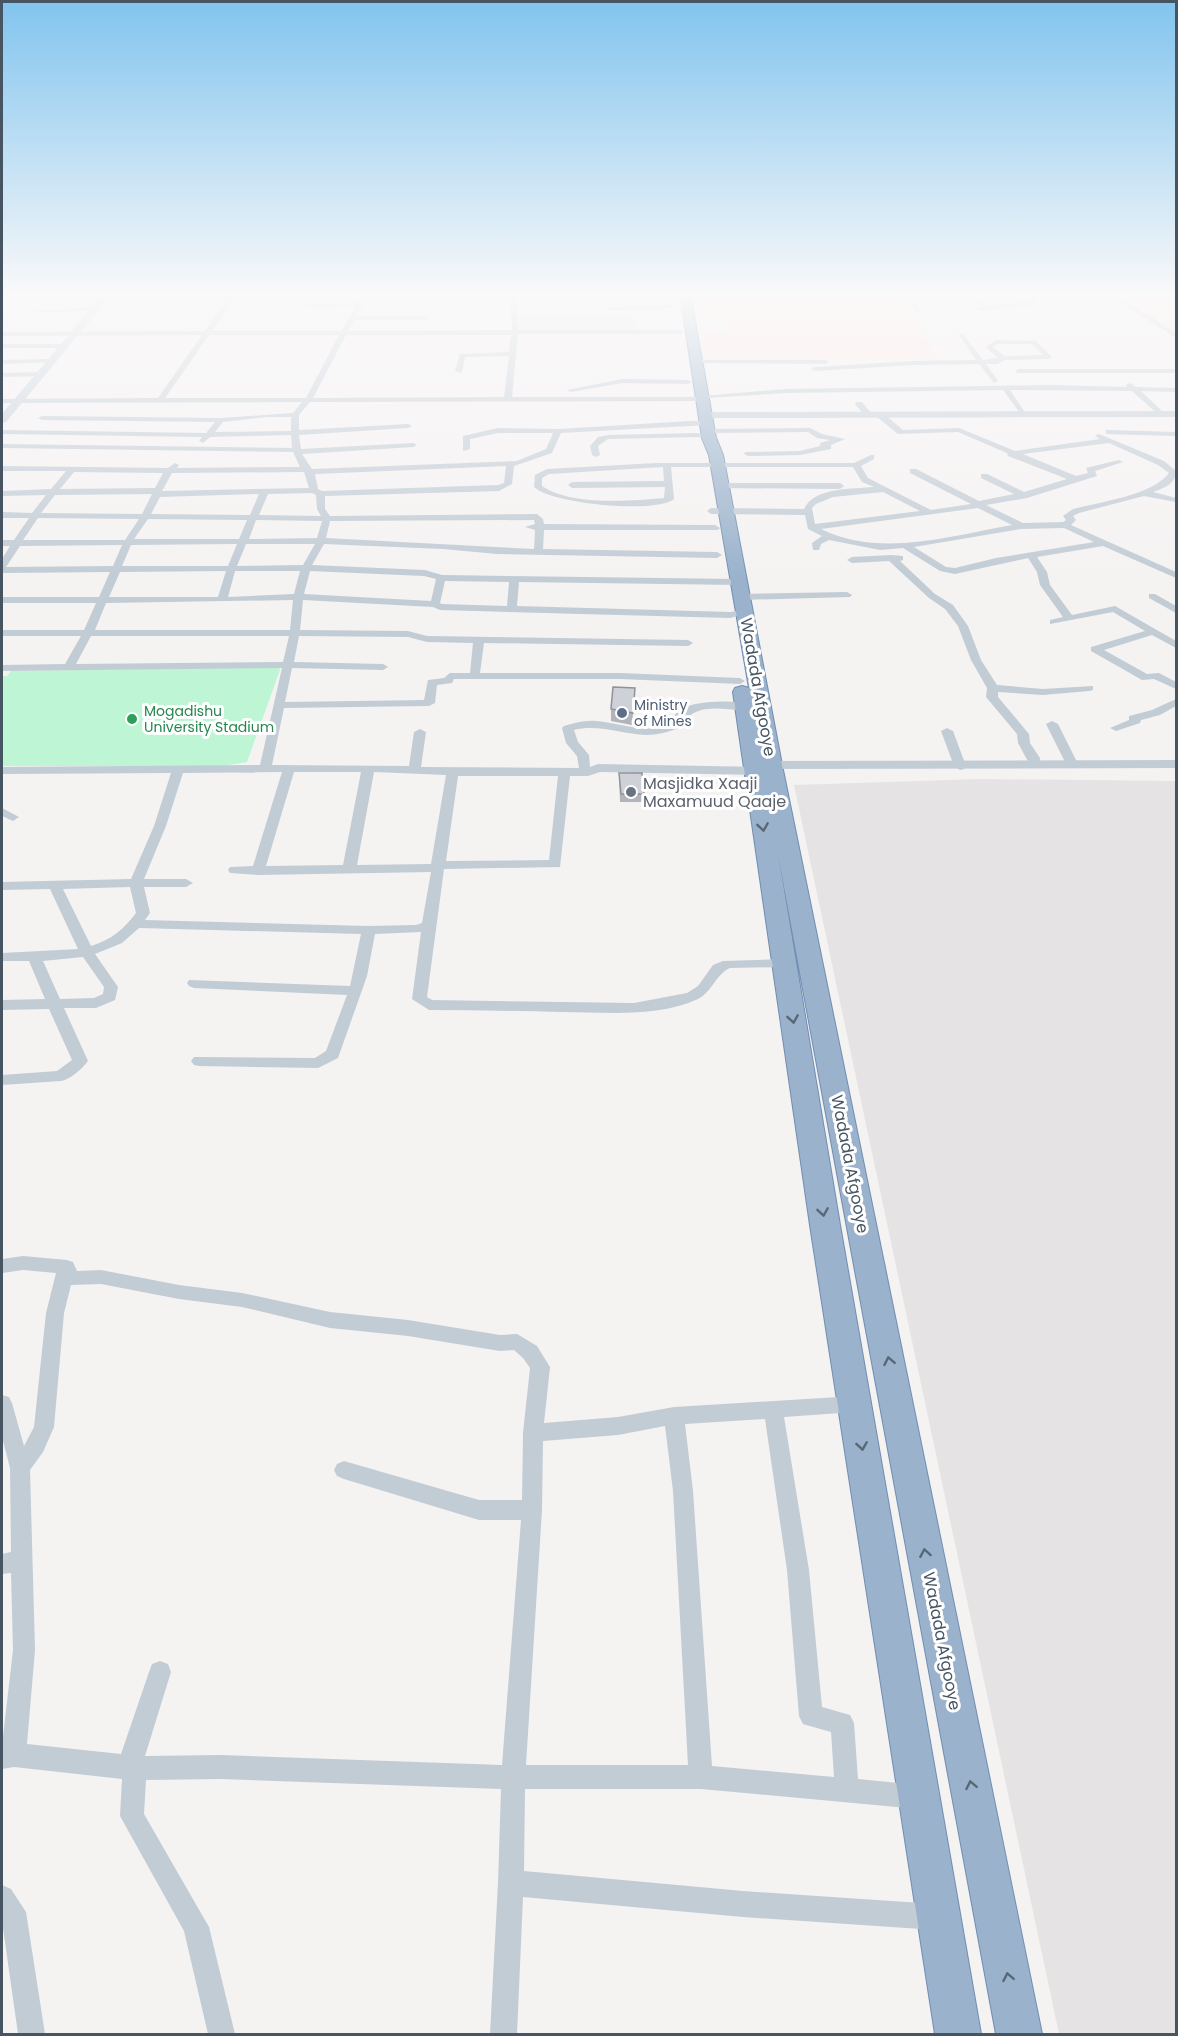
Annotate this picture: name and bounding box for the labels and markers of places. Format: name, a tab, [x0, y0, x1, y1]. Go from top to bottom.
place label: Ministry of Mines	[634, 695, 692, 731]
place label: Mogadishu University Stadium	[144, 701, 274, 737]
marker: Ministry of Mines	[615, 706, 629, 720]
marker: Mogadishu University Stadium	[125, 712, 139, 726]
place label: Masjidka Xaaji Maxamuud Qaaje	[643, 772, 786, 813]
marker: Masjidka Xaaji Maxamuud Qaaje	[624, 785, 638, 799]

